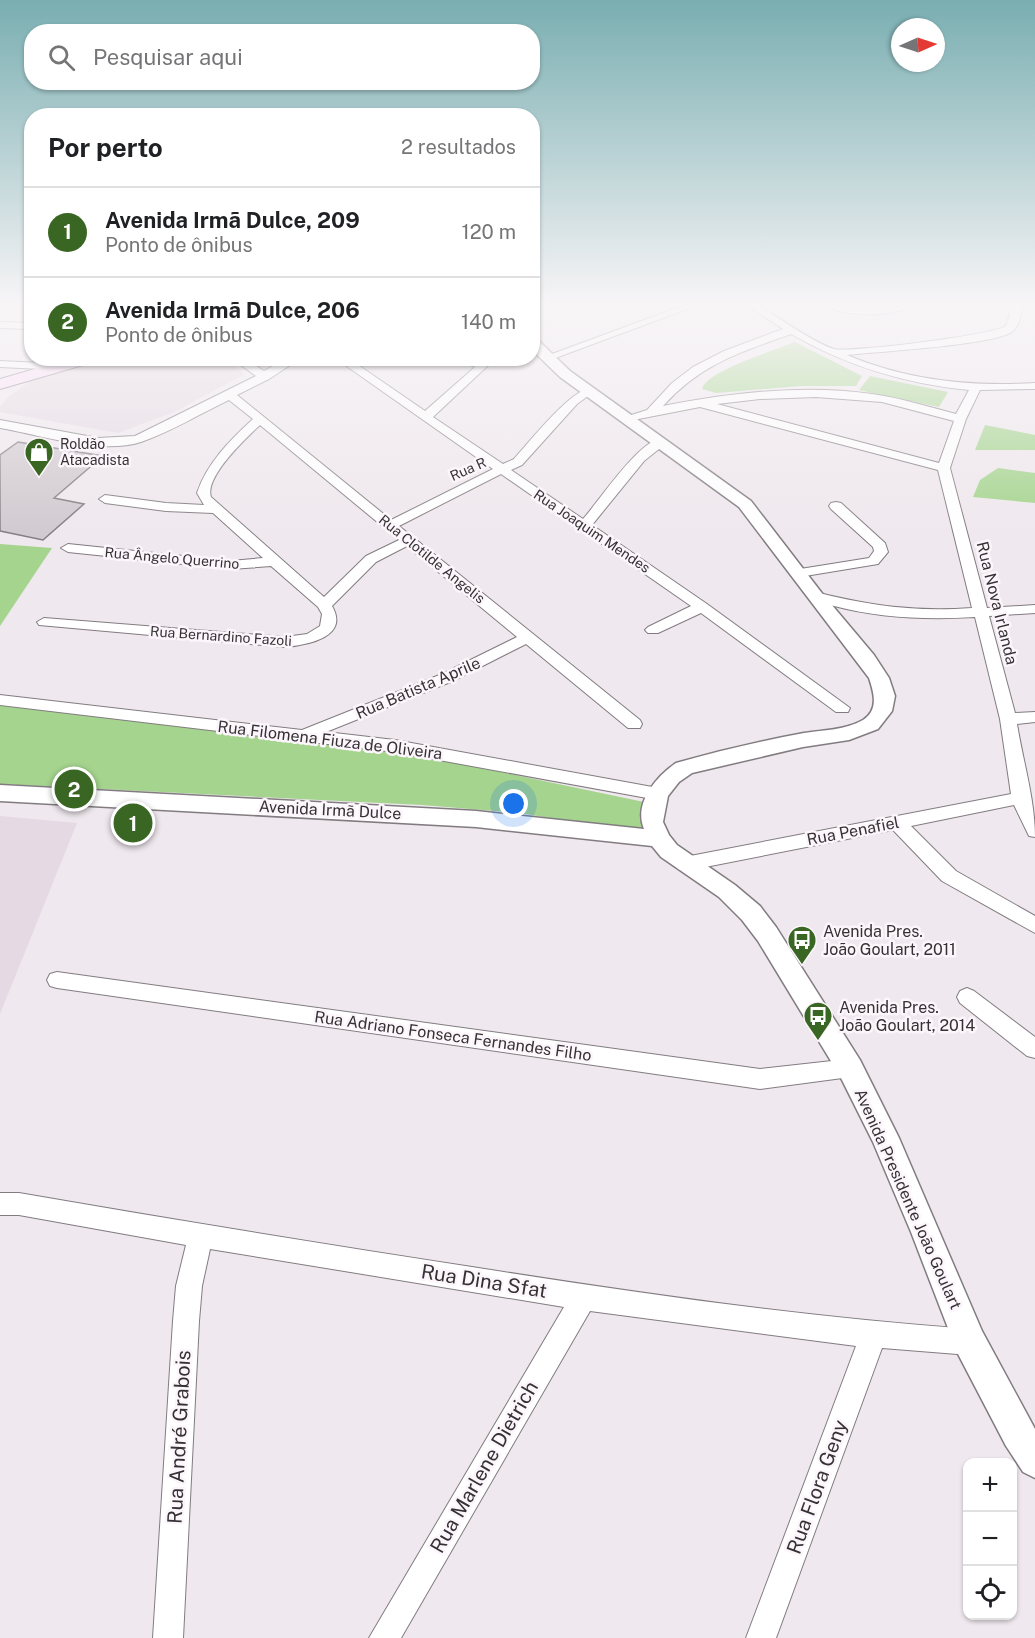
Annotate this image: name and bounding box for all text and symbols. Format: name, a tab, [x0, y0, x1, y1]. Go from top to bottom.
north arrow	[891, 18, 945, 72]
search box	[24, 24, 540, 90]
icon: search	[45, 41, 78, 74]
text: Pesquisar aqui	[93, 44, 243, 70]
text: Por perto	[48, 132, 163, 163]
text: 2 resultados	[401, 135, 516, 159]
text: Avenida Irmã Dulce, 209	[105, 207, 360, 233]
text: 1	[63, 220, 72, 244]
text: 120 m	[462, 220, 516, 244]
text: Ponto de ônibus	[105, 233, 253, 257]
text: Avenida Irmã Dulce, 206	[105, 297, 360, 323]
text: 2	[61, 310, 74, 334]
text: 140 m	[461, 310, 516, 334]
text: Ponto de ônibus	[105, 323, 253, 347]
shop icon: Roldão Atacadista	[23, 436, 55, 478]
place label: Roldão Atacadista	[60, 436, 130, 468]
street label: Rua R	[447, 454, 489, 484]
street label: Rua Joaquim Mendes	[531, 486, 653, 576]
street label: Rua Clotilde Angelis	[376, 511, 488, 607]
street label: Rua Nova Irlanda	[973, 539, 1021, 667]
street label: Rua Ângelo Querrino	[104, 543, 240, 572]
street label: Rua Bernardino Fazoli	[150, 623, 292, 649]
street label: Rua Batista Aprile	[353, 653, 483, 723]
street label: Rua Filomena Fiuza de Oliveira	[217, 717, 443, 763]
pin: 2	[54, 766, 94, 812]
your location	[499, 789, 528, 818]
street label: Avenida Irmã Dulce	[258, 797, 402, 823]
pin: 1	[114, 800, 152, 846]
street label: Rua Penafiel	[805, 813, 901, 849]
place label: Avenida Pres. João Goulart, 2011	[823, 922, 956, 959]
bus stop icon: Avenida Pres. João Goulart, 2011	[786, 924, 818, 966]
place label: Avenida Pres. João Goulart, 2014	[839, 998, 975, 1035]
bus stop icon: Avenida Pres. João Goulart, 2014	[802, 1000, 834, 1042]
street label: Rua Adriano Fonseca Fernandes Filho	[313, 1007, 593, 1065]
street label: Avenida Presidente João Goulart	[851, 1086, 965, 1312]
street label: Rua Dina Sfat	[419, 1259, 549, 1303]
street label: Rua André Grabois	[162, 1350, 196, 1524]
street label: Rua Marlene Dietrich	[425, 1377, 543, 1557]
street label: Rua Flora Geny	[782, 1416, 852, 1557]
map controls	[963, 1458, 1017, 1620]
button: +	[963, 1458, 1017, 1512]
button: −	[963, 1512, 1017, 1566]
button: locate	[963, 1566, 1017, 1620]

